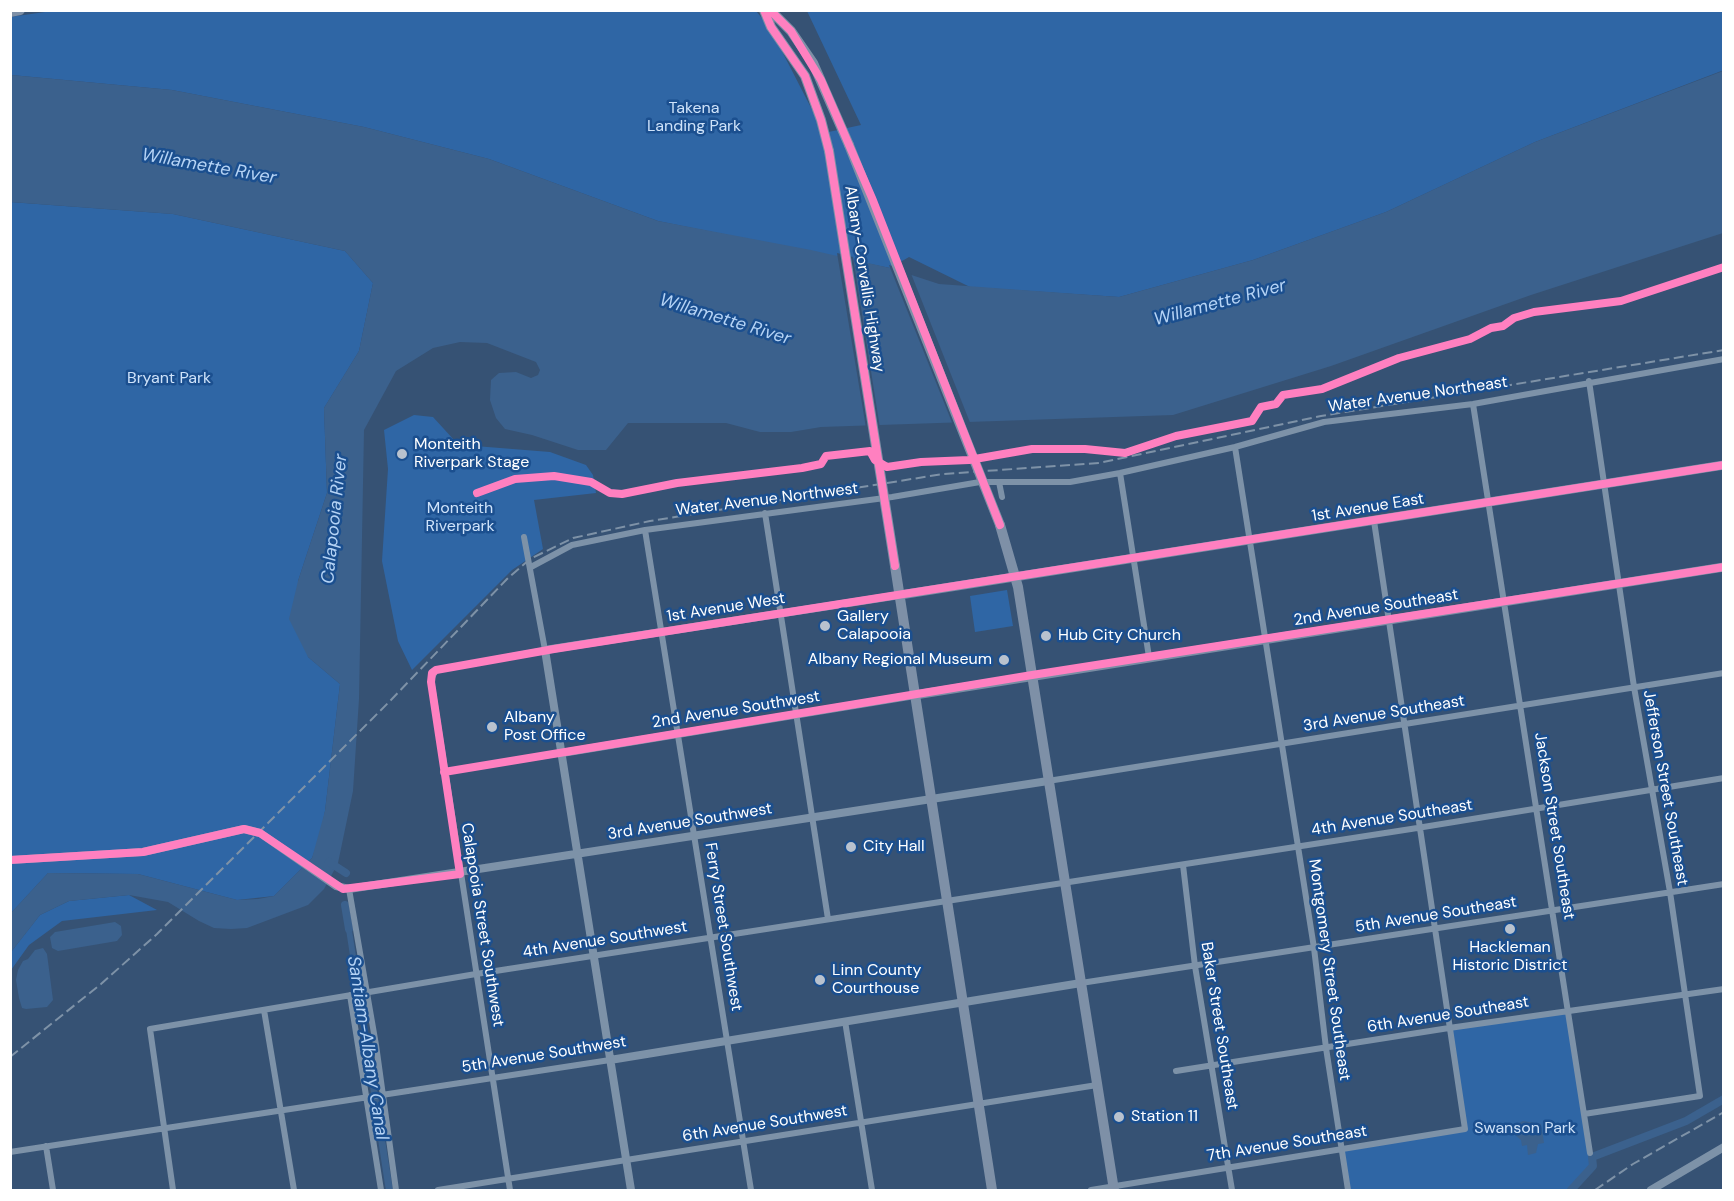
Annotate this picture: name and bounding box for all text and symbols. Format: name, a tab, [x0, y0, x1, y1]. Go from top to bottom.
park label: Takena Landing Park	[647, 99, 741, 137]
water label: Willamette River	[140, 145, 278, 189]
street label: Albany-Corvallis Highway	[840, 184, 888, 374]
water label: Willamette River	[1151, 275, 1289, 331]
water label: Willamette River	[657, 290, 793, 350]
park label: Bryant Park	[127, 369, 211, 389]
street label: Water Avenue Northeast	[1327, 373, 1509, 417]
place label: Monteith Riverpark Stage	[414, 435, 529, 473]
marker: Monteith Riverpark Stage	[395, 447, 409, 461]
water label: Calapooia River	[317, 453, 353, 585]
street label: Water Avenue Northwest	[675, 479, 859, 521]
street label: 1st Avenue East	[1310, 490, 1426, 526]
park label: Monteith Riverpark	[425, 499, 495, 537]
street label: 2nd Avenue Southeast	[1292, 585, 1460, 631]
street label: 1st Avenue West	[665, 589, 787, 627]
place label: Gallery Calapooia	[837, 607, 911, 645]
marker: Gallery Calapooia	[818, 619, 832, 633]
place label: Hub City Church	[1058, 626, 1181, 646]
marker: Hub City Church	[1039, 629, 1053, 643]
place label: Albany Regional Museum	[808, 650, 992, 670]
marker: Albany Regional Museum	[997, 653, 1011, 667]
street label: 2nd Avenue Southwest	[651, 687, 821, 733]
street label: Jefferson Street Southeast	[1638, 689, 1692, 887]
street label: 3rd Avenue Southeast	[1302, 692, 1466, 736]
place label: Albany Post Office	[504, 708, 586, 746]
marker: Albany Post Office	[485, 720, 499, 734]
street label: Jackson Street Southeast	[1530, 731, 1578, 921]
street label: 4th Avenue Southeast	[1310, 796, 1474, 840]
street label: 3rd Avenue Southwest	[606, 800, 774, 844]
street label: Calapooia Street Southwest	[456, 822, 508, 1028]
place label: City Hall	[863, 837, 924, 857]
marker: City Hall	[844, 840, 858, 854]
street label: Ferry Street Southwest	[700, 841, 746, 1013]
street label: Montgomery Street Southeast	[1304, 858, 1354, 1082]
street label: 5th Avenue Southeast	[1354, 893, 1518, 937]
street label: 4th Avenue Southwest	[521, 918, 689, 962]
marker: Hackleman Historic District	[1503, 922, 1517, 936]
place label: Hackleman Historic District	[1453, 938, 1567, 976]
street label: Baker Street Southeast	[1196, 941, 1242, 1111]
water label: Santiam-Albany Canal	[342, 954, 392, 1142]
place label: Linn County Courthouse	[832, 961, 921, 999]
marker: Linn County Courthouse	[813, 973, 827, 987]
street label: 6th Avenue Southeast	[1366, 993, 1530, 1037]
street label: 5th Avenue Southwest	[460, 1032, 628, 1078]
street label: 6th Avenue Southwest	[681, 1101, 849, 1147]
place label: Station 11	[1131, 1107, 1198, 1127]
marker: Station 11	[1112, 1110, 1126, 1124]
park label: Swanson Park	[1474, 1119, 1576, 1139]
street label: 7th Avenue Southeast	[1205, 1122, 1369, 1166]

